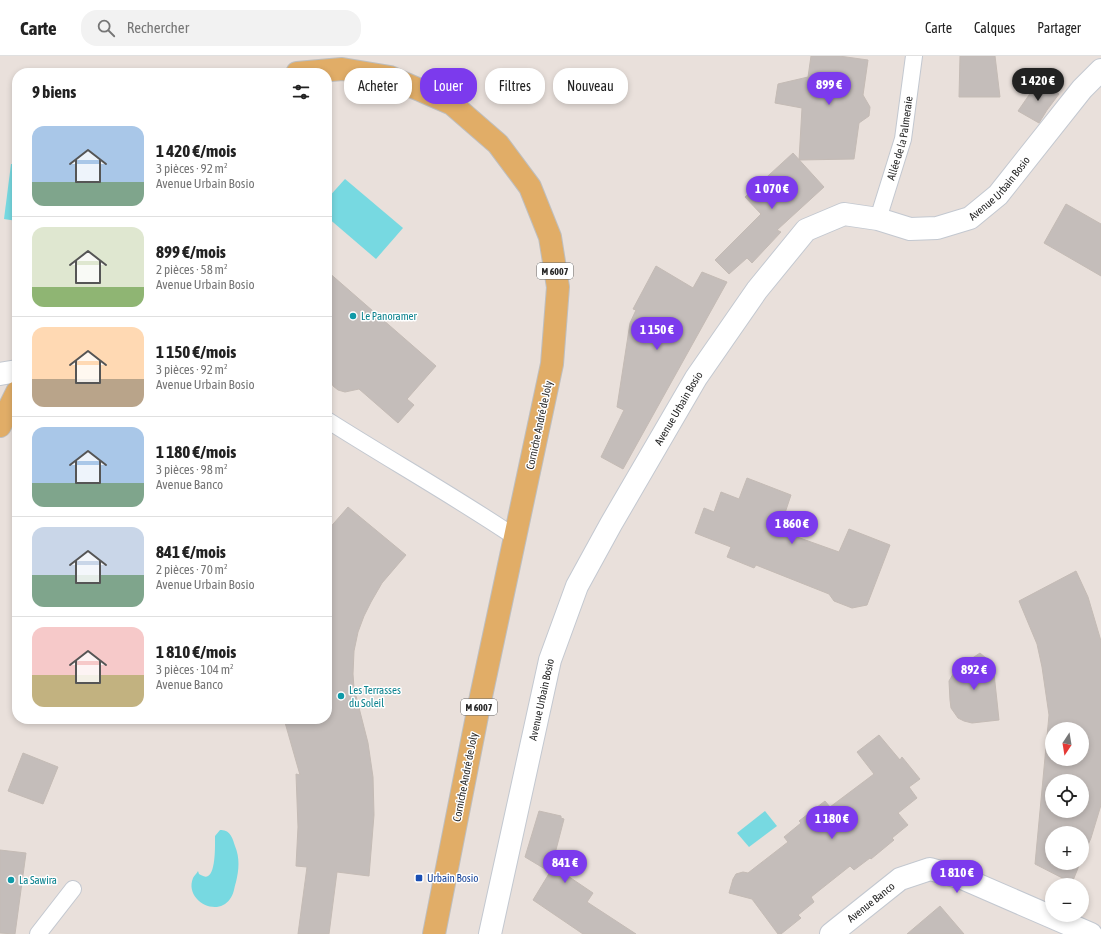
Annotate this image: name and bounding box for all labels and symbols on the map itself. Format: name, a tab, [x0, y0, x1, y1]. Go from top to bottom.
pin: 1 420 €	[1001, 68, 1075, 102]
pin: 899 €	[801, 72, 857, 106]
street label: Allée de la Palmeraie	[885, 96, 915, 182]
street label: Avenue Urbain Bosio	[966, 154, 1032, 223]
pin: 1 070 €	[735, 176, 809, 210]
road number: M 6007	[537, 263, 573, 279]
place label: Le Panoramer	[361, 310, 418, 322]
marker: Le Panoramer	[348, 311, 358, 321]
pin: 1 150 €	[620, 317, 694, 351]
street label: Avenue Urbain Bosio	[652, 369, 705, 447]
street label: Corniche André de Joly	[524, 379, 554, 471]
pin: 1 860 €	[755, 511, 829, 545]
street label: Avenue Urbain Bosio	[527, 657, 556, 742]
pin: 892 €	[946, 657, 1002, 691]
place label: Les Terrasses du Soleil	[349, 684, 401, 709]
marker: Les Terrasses du Soleil	[336, 691, 346, 701]
road number: M 6007	[461, 699, 497, 715]
north arrow	[1045, 722, 1089, 766]
street label: Corniche André de Joly	[450, 731, 480, 823]
pin: 1 180 €	[795, 806, 869, 840]
pin: 841 €	[537, 850, 593, 884]
pin: 1 810 €	[920, 860, 994, 894]
place label: Urbain Bosio	[427, 872, 478, 884]
marker: Urbain Bosio	[414, 873, 424, 883]
place label: La Sawira	[19, 874, 57, 886]
marker: La Sawira	[6, 875, 16, 885]
street label: Avenue Banco	[845, 880, 897, 925]

